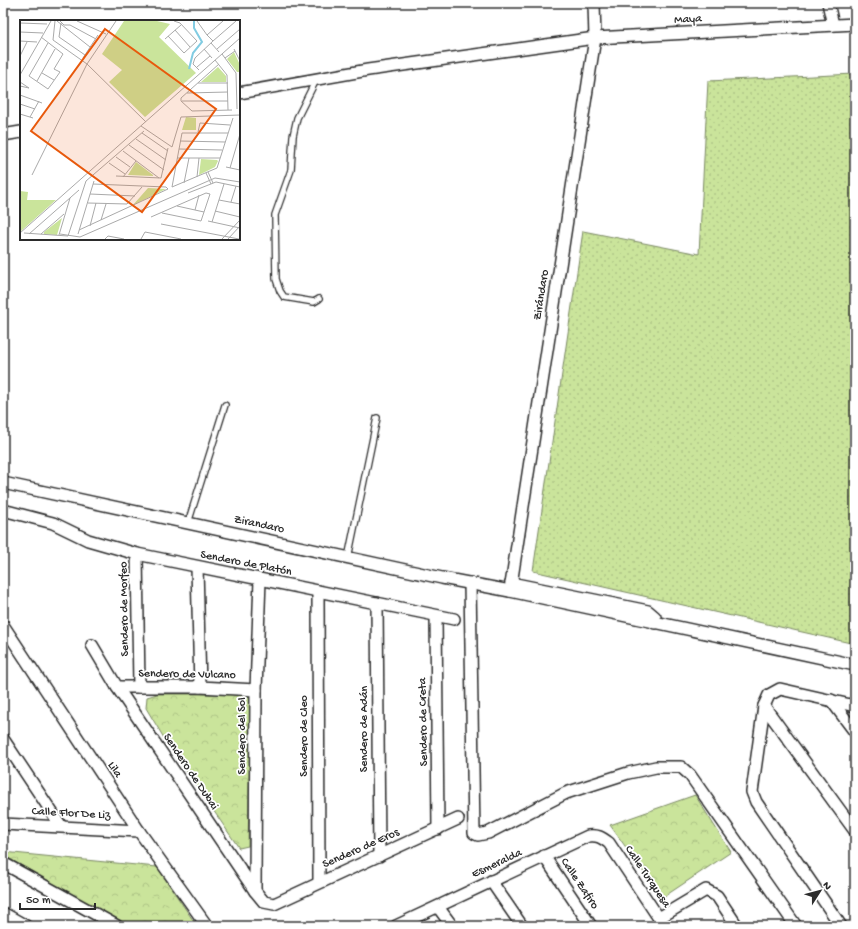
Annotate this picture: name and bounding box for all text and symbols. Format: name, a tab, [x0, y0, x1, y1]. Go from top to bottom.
street label: Maya	[674, 12, 702, 28]
inset map	[20, 20, 240, 240]
street label: Zirándaro	[531, 269, 553, 321]
street label: Zirandaro	[233, 513, 285, 537]
street label: Sendero de Platón	[199, 548, 293, 580]
street label: Sendero de Morfeo	[117, 561, 133, 657]
street label: Sendero de Vulcano	[138, 667, 236, 683]
street label: Sendero de Creta	[416, 677, 432, 766]
street label: Sendero de Adán	[358, 685, 372, 772]
street label: Sendero de Cleo	[298, 695, 312, 777]
street label: Sendero del Sol	[236, 697, 250, 775]
street label: Sendero de Dubai	[159, 731, 221, 813]
street label: Lila	[104, 759, 124, 781]
street label: Calle Flor De Liz	[31, 805, 111, 823]
street label: Sendero de Eros	[320, 826, 402, 872]
street label: Calle Turquesa	[621, 843, 673, 911]
street label: Esmeralda	[470, 846, 525, 882]
street label: Calle Zafiro	[557, 856, 601, 912]
north arrow	[800, 871, 840, 911]
text: N	[820, 880, 833, 893]
scale bar	[20, 885, 95, 911]
text: 50 m	[26, 894, 51, 908]

